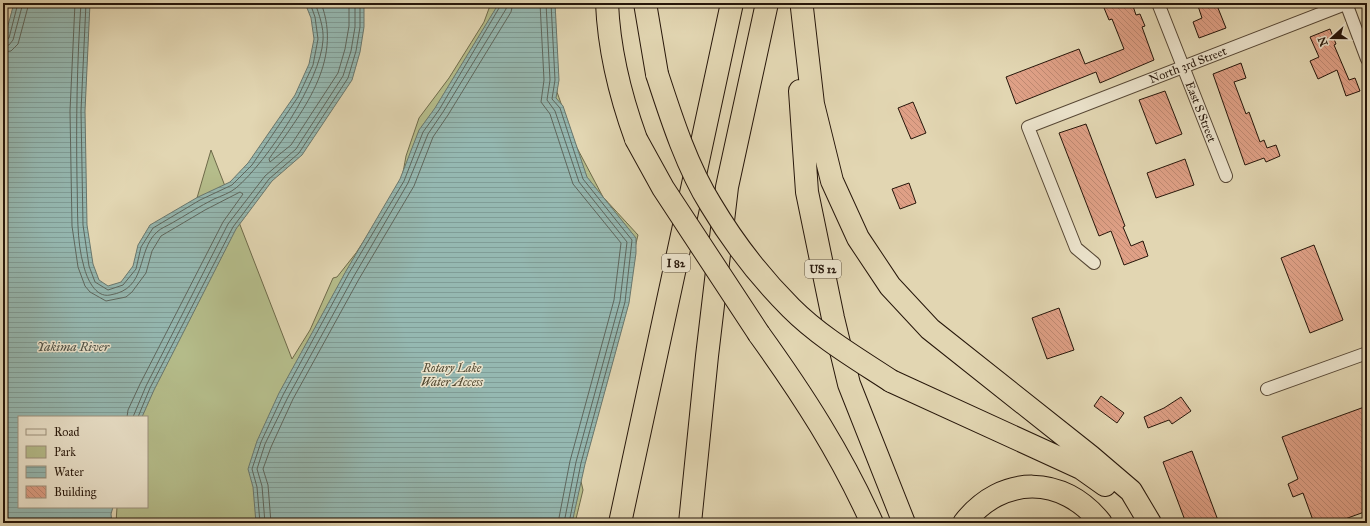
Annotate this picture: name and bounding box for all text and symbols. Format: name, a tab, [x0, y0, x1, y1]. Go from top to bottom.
north arrow	[1312, 18, 1352, 58]
text: N	[1315, 34, 1331, 48]
street label: North 3rd Street	[1147, 43, 1229, 86]
street label: East S Street	[1183, 79, 1219, 145]
road number: I 82	[662, 254, 690, 272]
road number: US 12	[805, 260, 841, 278]
water label: Yakima River	[37, 339, 110, 355]
park label: Rotary Lake Water Access	[421, 361, 484, 389]
legend	[18, 416, 148, 508]
text: Road	[54, 425, 80, 439]
text: Park	[54, 445, 76, 459]
text: Water	[54, 465, 84, 479]
text: Building	[54, 485, 97, 500]

